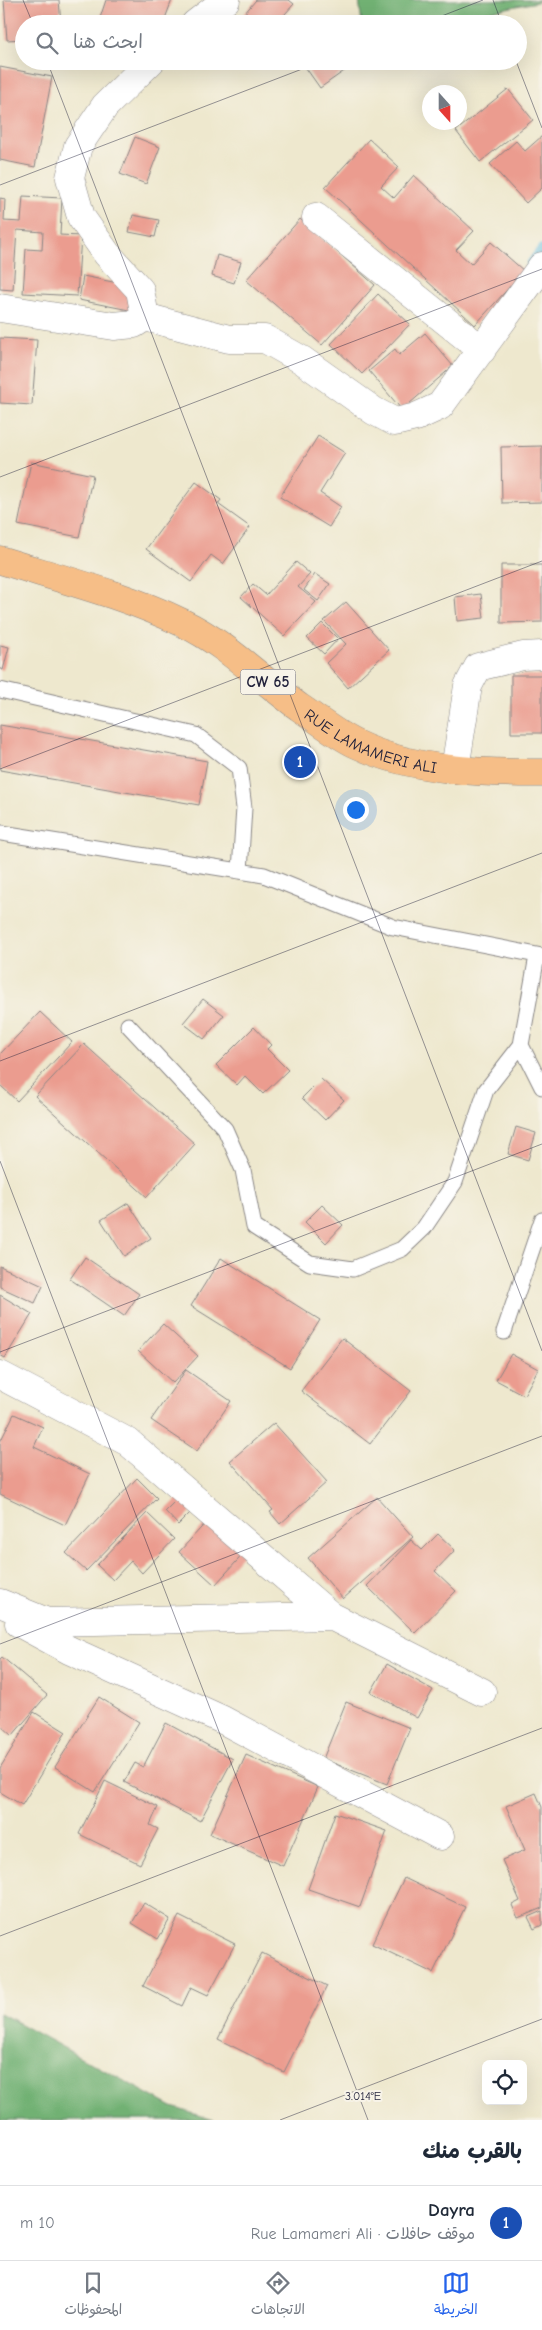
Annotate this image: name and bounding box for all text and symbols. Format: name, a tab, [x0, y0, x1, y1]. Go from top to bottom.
search box	[15, 15, 527, 70]
icon: search	[33, 29, 61, 57]
text: ابحث هنا	[73, 31, 143, 53]
north arrow	[422, 85, 467, 130]
road number: CW 65	[240, 670, 296, 694]
street label: RUE LAMAMERI ALI	[301, 705, 438, 777]
pin: 1	[284, 743, 316, 781]
your location	[343, 797, 369, 823]
map controls	[482, 2060, 527, 2105]
button: locate	[482, 2060, 527, 2105]
text: 3.014°E	[345, 2089, 381, 2103]
text: بالقرب منك	[422, 2139, 522, 2163]
text: Dayra	[428, 2199, 475, 2221]
text: 10 m	[20, 2214, 55, 2232]
text: 1	[503, 2214, 509, 2232]
text: موقف حافلات · Rue Lamameri Ali	[251, 2225, 475, 2243]
tab: المحفوظات	[64, 2269, 122, 2322]
tab: الاتجاهات	[251, 2269, 305, 2322]
tab: الخريطة	[434, 2269, 478, 2322]

